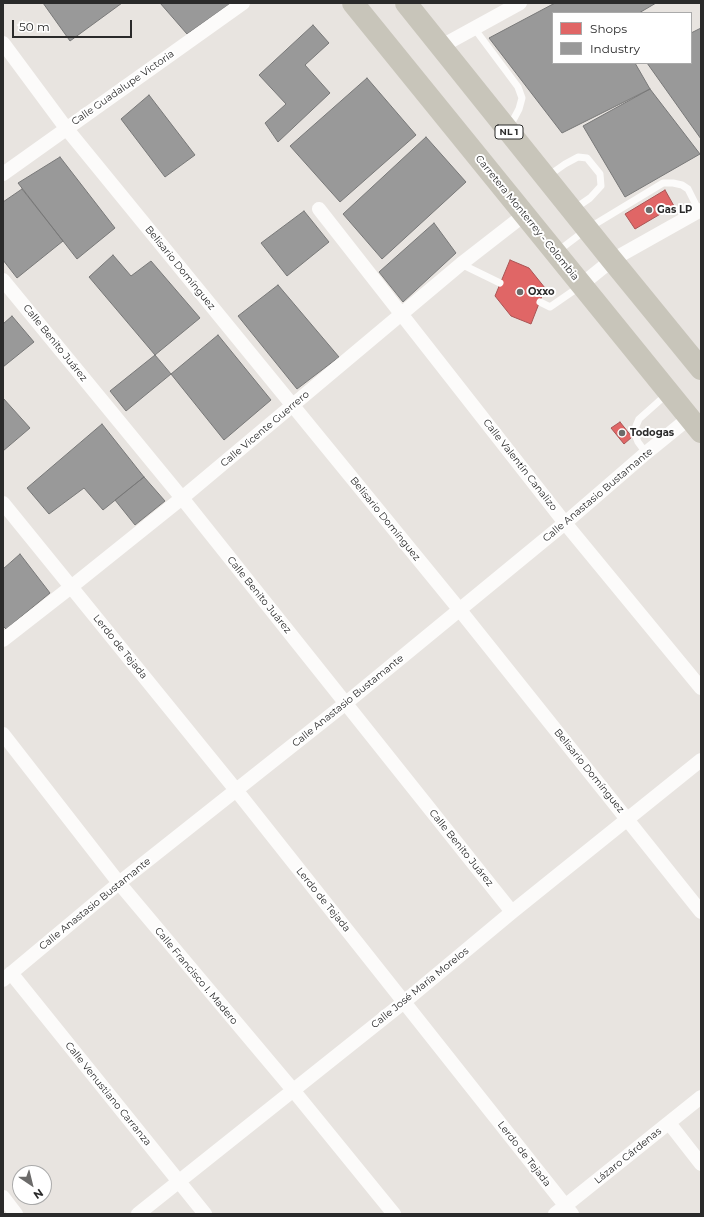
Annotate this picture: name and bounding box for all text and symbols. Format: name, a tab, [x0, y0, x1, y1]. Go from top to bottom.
scale bar	[14, 12, 134, 38]
legend	[552, 12, 692, 64]
text: 50 m	[19, 19, 50, 34]
text: Shops	[590, 21, 627, 36]
text: Industry	[590, 41, 640, 56]
street label: Calle Guadalupe Victoria	[69, 48, 177, 128]
road number: NL 1	[495, 125, 523, 139]
street label: Carretera Monterrey - Colombia	[473, 153, 581, 283]
place label: Gas LP	[657, 204, 692, 216]
marker: Gas LP	[644, 205, 654, 215]
street label: Belisario Domínguez	[142, 224, 218, 312]
place label: Oxxo	[528, 286, 555, 298]
marker: Oxxo	[515, 287, 525, 297]
street label: Calle Benito Juárez	[20, 302, 90, 384]
street label: Calle Vicente Guerrero	[218, 388, 312, 470]
street label: Calle Valentín Canalizo	[480, 417, 560, 513]
place label: Todogas	[630, 427, 674, 439]
marker: Todogas	[617, 428, 627, 438]
street label: Calle Anastasio Bustamante	[541, 445, 655, 545]
street label: Belisario Domínguez	[347, 475, 423, 563]
street label: Calle Benito Juárez	[224, 554, 294, 636]
street label: Lerdo de Tejada	[90, 612, 150, 682]
street label: Calle Anastasio Bustamante	[290, 652, 406, 750]
street label: Belisario Domínguez	[551, 727, 627, 815]
street label: Calle Benito Juárez	[426, 807, 496, 889]
street label: Calle Anastasio Bustamante	[37, 855, 153, 953]
street label: Lerdo de Tejada	[293, 865, 353, 935]
street label: Calle Francisco I. Madero	[152, 925, 240, 1027]
street label: Calle José María Morelos	[369, 945, 471, 1031]
street label: Calle Venustiano Carranza	[62, 1040, 154, 1148]
street label: Lerdo de Tejada	[495, 1119, 553, 1189]
street label: Lázaro Cárdenas	[592, 1125, 664, 1187]
north arrow	[12, 1165, 52, 1205]
text: N	[31, 1186, 46, 1202]

